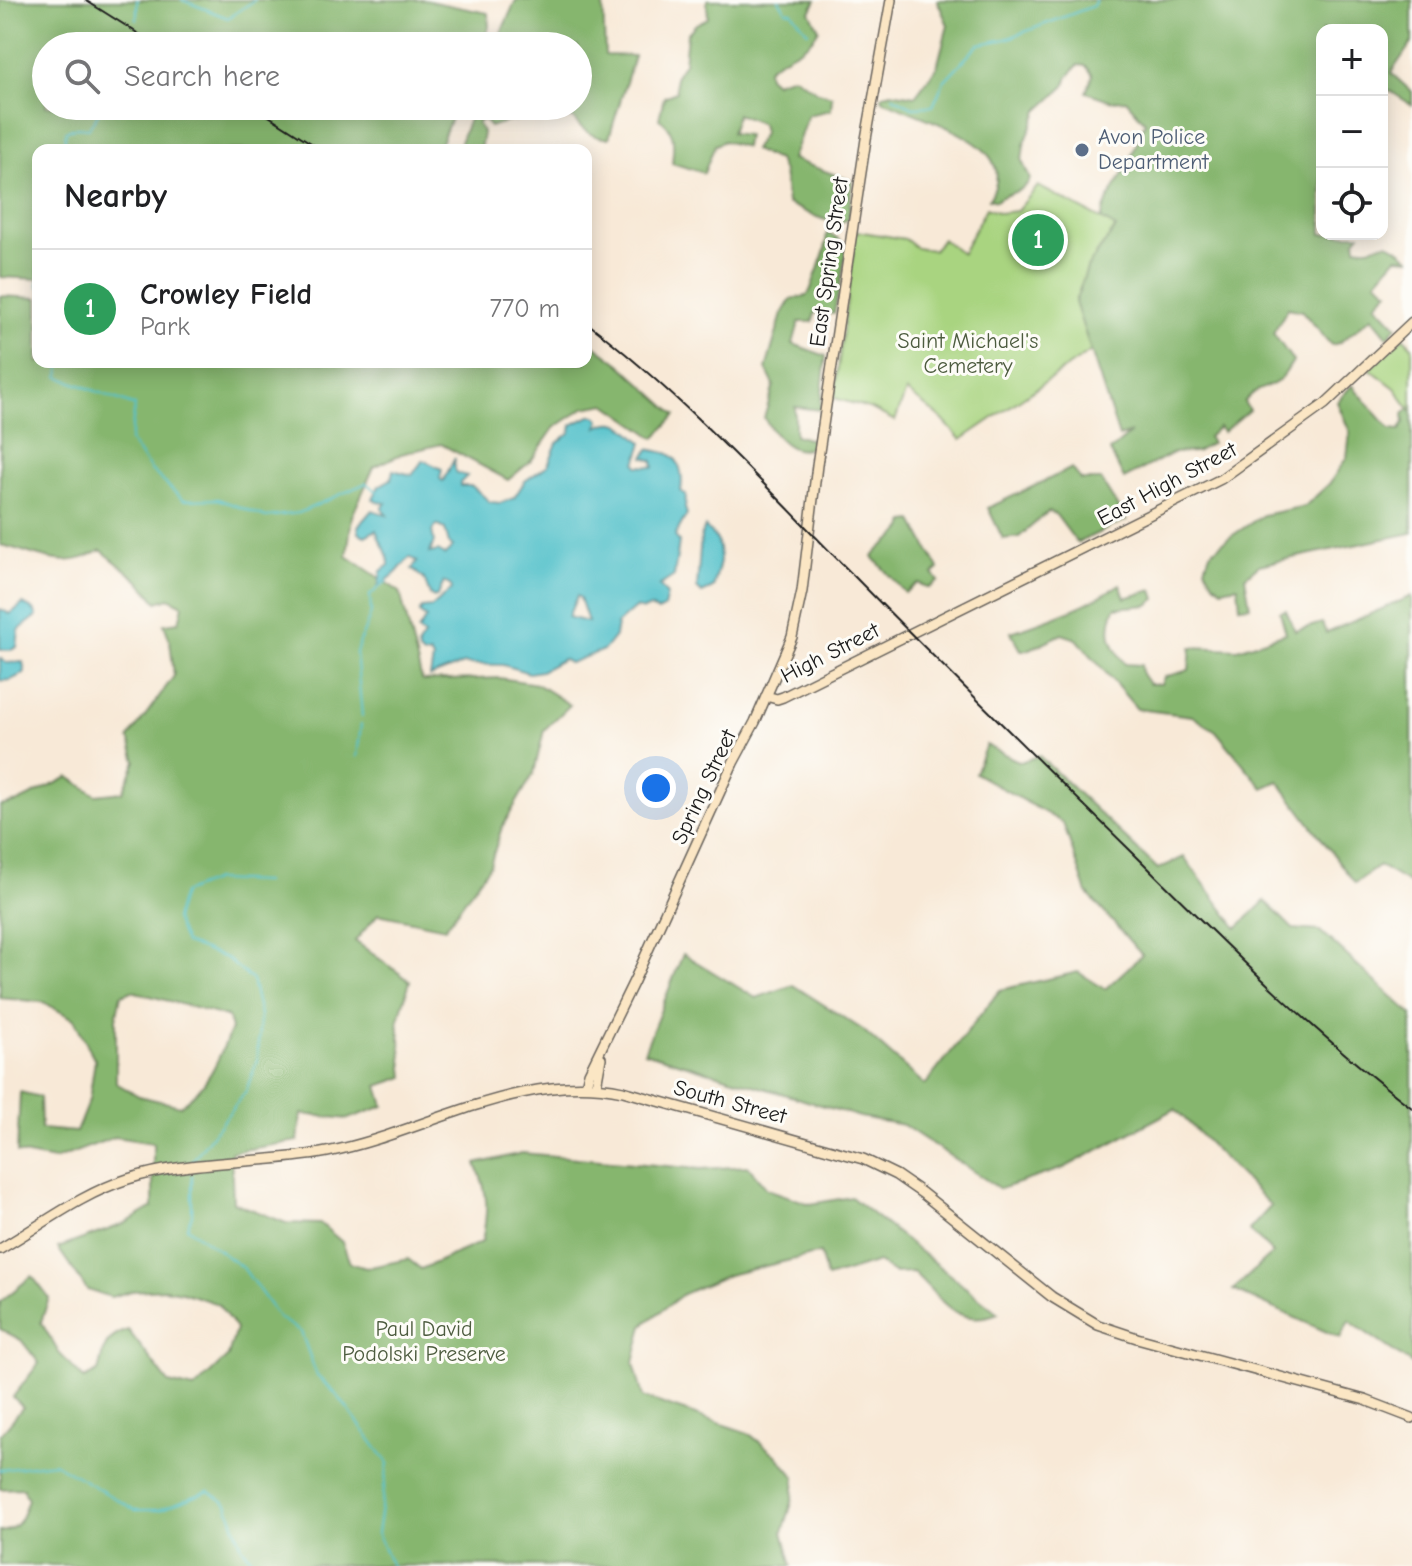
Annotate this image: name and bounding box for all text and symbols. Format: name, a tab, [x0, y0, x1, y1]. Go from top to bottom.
map controls	[1316, 24, 1388, 240]
button: +	[1316, 24, 1388, 96]
search box	[32, 32, 592, 120]
icon: search	[60, 54, 104, 98]
text: Search here	[124, 59, 280, 94]
button: −	[1316, 96, 1388, 168]
place label: Avon Police Department	[1098, 124, 1209, 175]
marker: Avon Police Department	[1073, 141, 1091, 159]
button: locate	[1316, 168, 1388, 240]
street label: East Spring Street	[804, 175, 854, 349]
text: Nearby	[64, 176, 167, 216]
pin: 1	[1012, 210, 1064, 270]
text: Crowley Field	[140, 277, 312, 312]
text: 1	[85, 294, 95, 324]
text: 770 m	[489, 294, 560, 324]
text: Park	[140, 312, 190, 342]
park label: Saint Michael's Cemetery	[898, 328, 1038, 379]
street label: East High Street	[1093, 436, 1242, 532]
street label: High Street	[777, 617, 884, 689]
street label: Spring Street	[666, 725, 742, 849]
your location	[636, 768, 676, 808]
street label: South Street	[671, 1074, 790, 1130]
park label: Paul David Podolski Preserve	[342, 1316, 506, 1367]

